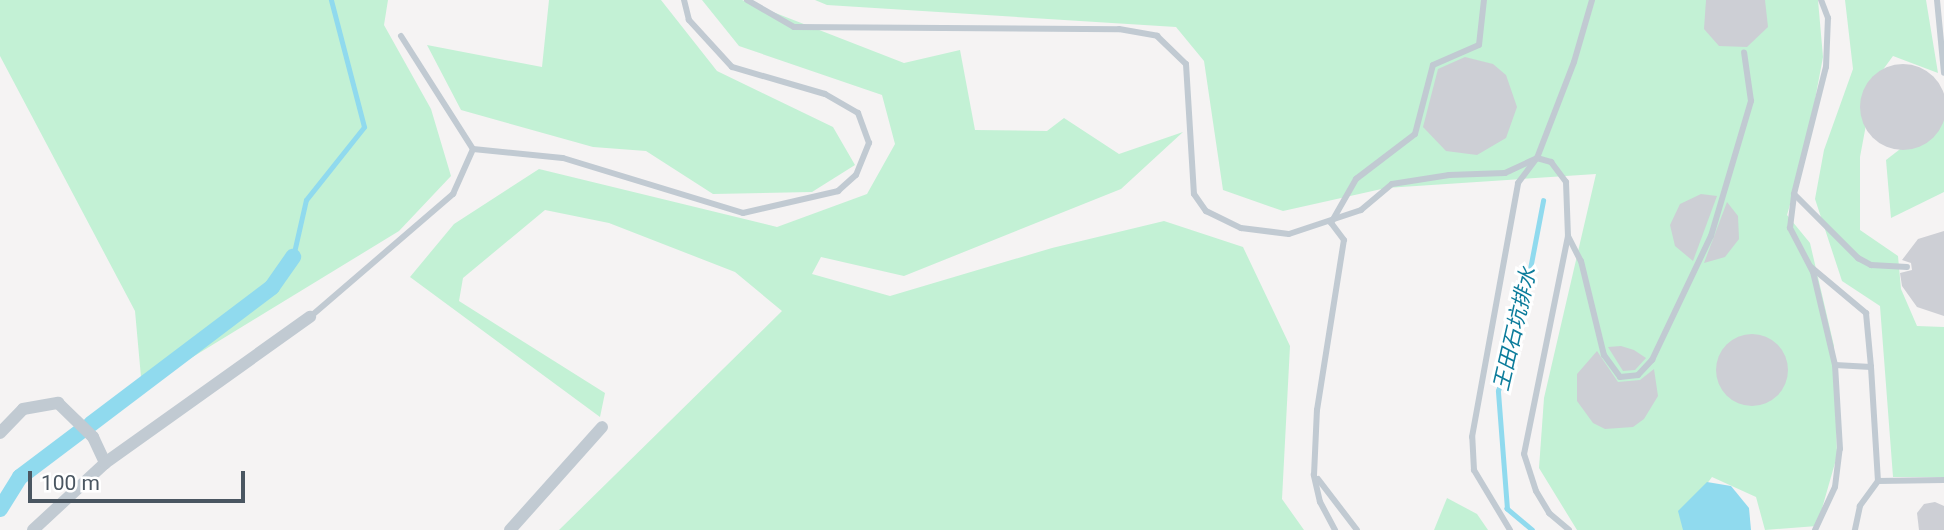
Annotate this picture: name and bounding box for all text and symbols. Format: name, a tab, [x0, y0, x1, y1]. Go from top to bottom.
water label: 王田石坑排水	[1489, 265, 1541, 393]
scale bar	[32, 456, 248, 500]
text: 100 m	[41, 471, 100, 495]

